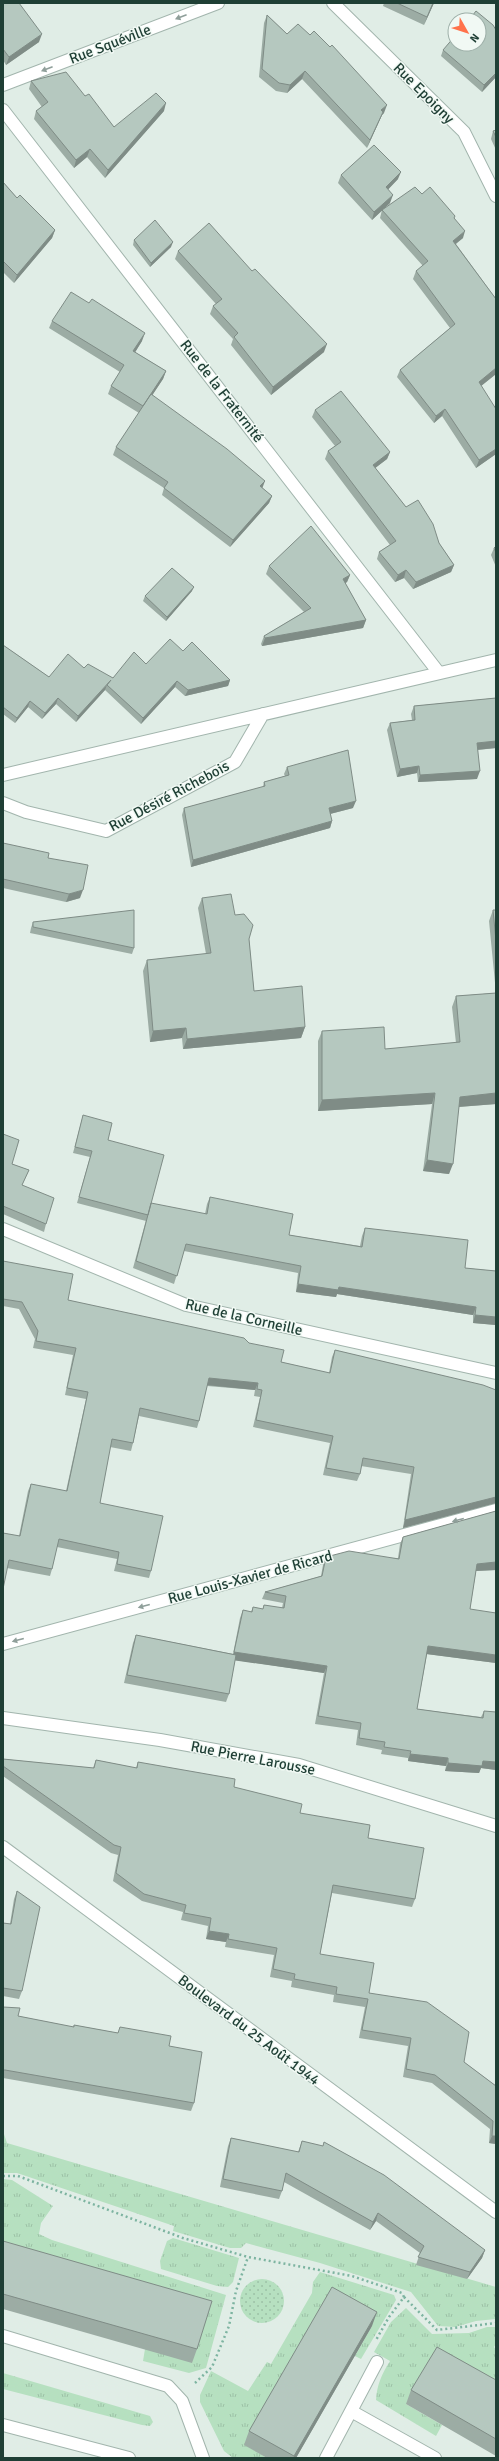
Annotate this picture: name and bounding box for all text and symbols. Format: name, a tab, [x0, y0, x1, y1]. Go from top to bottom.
north arrow	[447, 12, 487, 52]
one-way arrow	[175, 15, 187, 21]
street label: Rue Squéville	[67, 20, 153, 68]
text: N	[467, 31, 482, 45]
street label: Rue Epoigny	[390, 59, 458, 127]
one-way arrow	[40, 66, 52, 72]
street label: Rue de la Fraternité	[176, 336, 268, 446]
street label: Rue Désiré Richebois	[106, 756, 233, 835]
street label: Rue de la Corneille	[184, 1295, 304, 1339]
one-way arrow	[452, 1518, 465, 1524]
street label: Rue Louis-Xavier de Ricard	[166, 1546, 334, 1608]
one-way arrow	[138, 1603, 150, 1609]
one-way arrow	[12, 1637, 24, 1643]
street label: Rue Pierre Larousse	[189, 1737, 317, 1779]
street label: Boulevard du 25 Août 1944	[175, 1971, 323, 2089]

